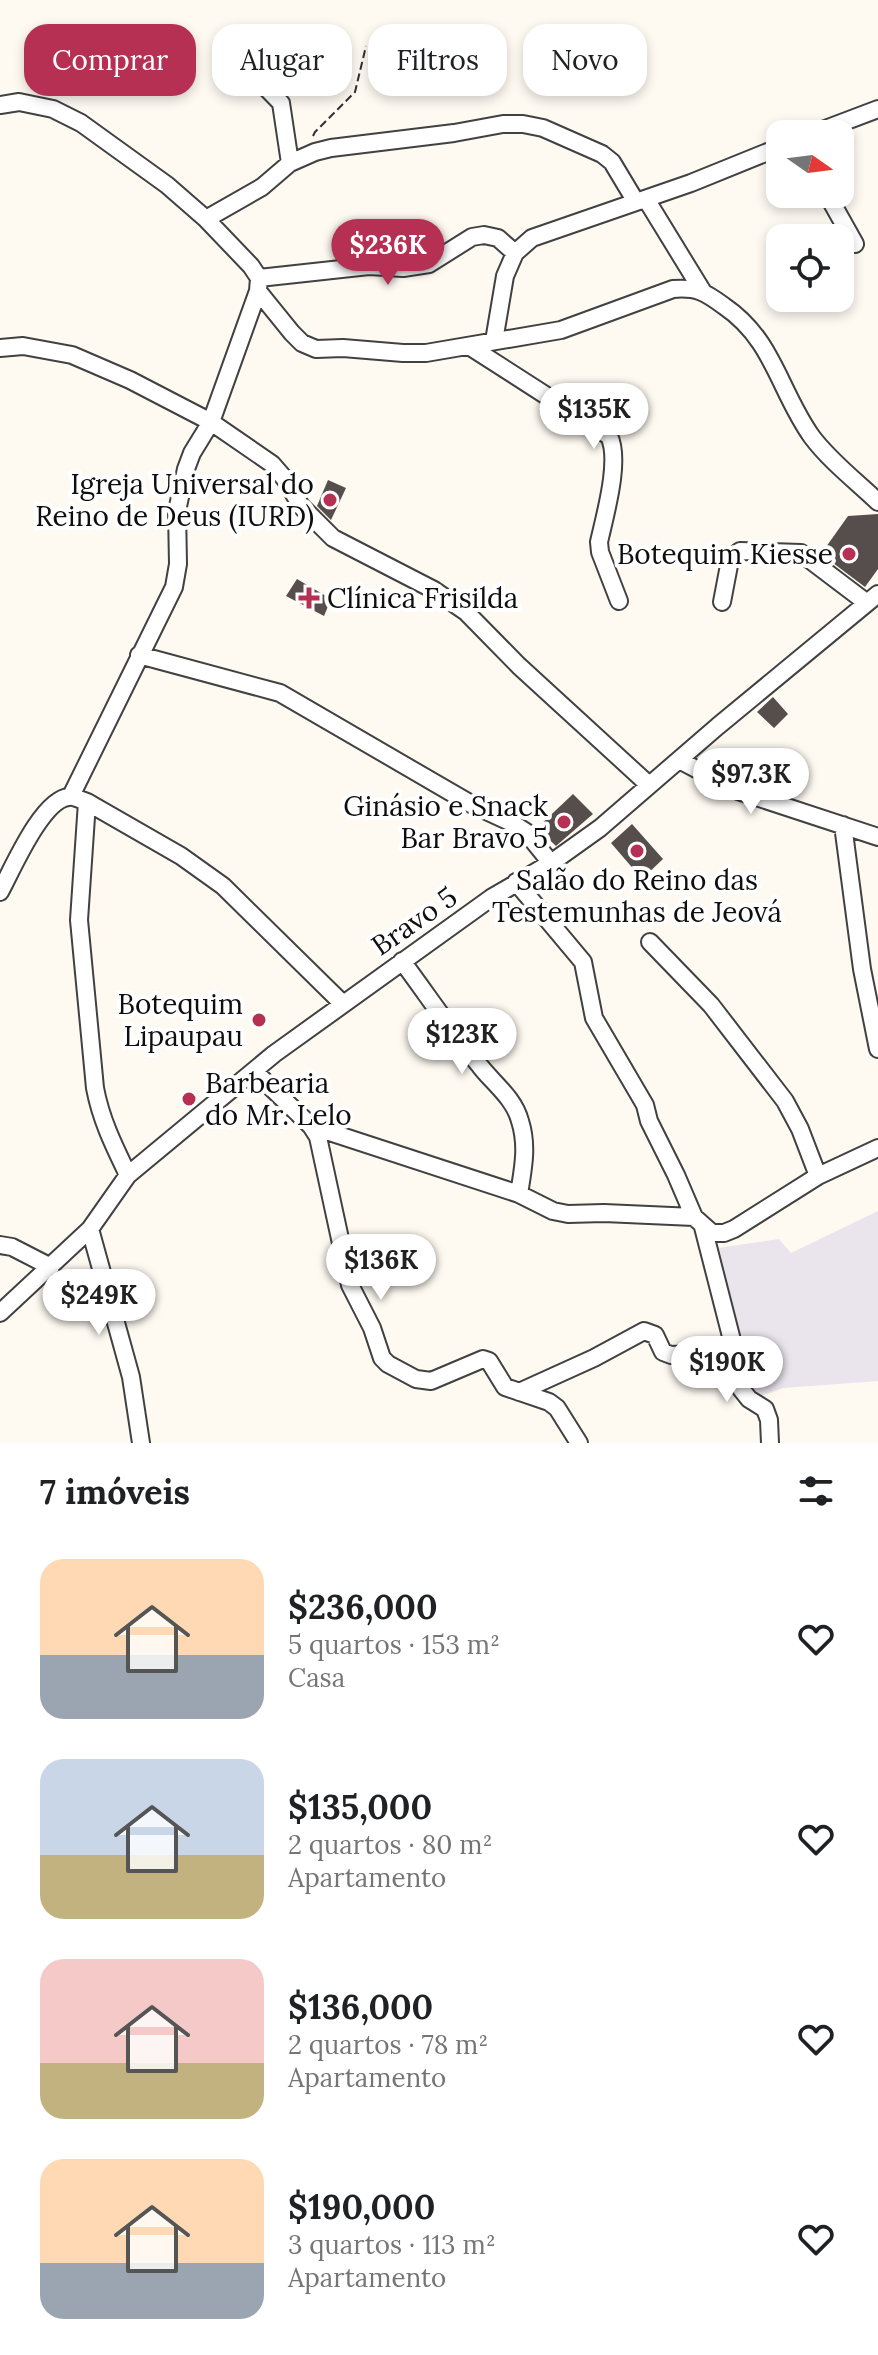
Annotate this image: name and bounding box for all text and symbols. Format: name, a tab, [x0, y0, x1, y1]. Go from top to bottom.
chip: Comprar	[24, 24, 196, 96]
chip: Alugar	[212, 24, 352, 96]
chip: Filtros	[368, 24, 507, 96]
chip: Novo	[523, 24, 647, 96]
north arrow	[766, 120, 854, 208]
map controls	[766, 120, 854, 312]
pin: $236K	[332, 219, 444, 287]
button: locate	[766, 224, 854, 312]
text: $236K	[349, 228, 427, 261]
pin: $135K	[538, 383, 650, 451]
text: $135K	[558, 392, 630, 425]
place label: Igreja Universal do Reino de Deus (IURD)	[35, 466, 314, 534]
marker: Igreja Universal do Reino de Deus (IURD)	[321, 491, 339, 509]
place label: Botequim Kiesse	[617, 536, 833, 572]
marker: Botequim Kiesse	[840, 545, 858, 563]
place label: Clínica Frisilda	[327, 580, 518, 616]
marker: Clínica Frisilda	[298, 587, 320, 609]
pin: $97.3K	[686, 748, 816, 816]
text: $97.3K	[711, 757, 791, 790]
place label: Ginásio e Snack Bar Bravo 5	[343, 788, 548, 856]
marker: Ginásio e Snack Bar Bravo 5	[555, 813, 573, 831]
marker: Salão do Reino das Testemunhas de Jeová	[628, 842, 646, 860]
place label: Salão do Reino das Testemunhas de Jeová	[492, 862, 782, 930]
street label: Bravo 5	[364, 879, 464, 963]
place label: Botequim Lipaupau	[118, 986, 243, 1054]
pin: $123K	[406, 1008, 518, 1076]
marker: Botequim Lipaupau	[250, 1011, 268, 1029]
text: $123K	[426, 1017, 498, 1050]
place label: Barbearia do Mr. Lelo	[205, 1065, 352, 1133]
marker: Barbearia do Mr. Lelo	[180, 1090, 198, 1108]
pin: $136K	[325, 1234, 437, 1302]
text: $136K	[344, 1243, 418, 1276]
pin: $249K	[43, 1269, 155, 1337]
text: $249K	[61, 1278, 137, 1311]
pin: $190K	[671, 1336, 783, 1404]
text: $190K	[689, 1345, 765, 1378]
icon: filters	[794, 1469, 838, 1513]
text: 7 imóveis	[40, 1470, 190, 1513]
text: $236,000	[288, 1585, 438, 1628]
icon: home	[104, 1591, 200, 1687]
icon: heart	[794, 1617, 838, 1661]
text: 5 quartos · 153 m²	[288, 1628, 500, 1661]
text: Casa	[288, 1661, 345, 1694]
text: $135,000	[288, 1785, 432, 1828]
icon: home	[104, 1791, 200, 1887]
icon: heart	[794, 1817, 838, 1861]
text: 2 quartos · 80 m²	[288, 1828, 493, 1861]
text: Apartamento	[288, 1861, 446, 1894]
text: $136,000	[288, 1985, 433, 2028]
icon: home	[104, 1991, 200, 2087]
icon: heart	[794, 2017, 838, 2061]
text: 2 quartos · 78 m²	[288, 2028, 488, 2061]
text: Apartamento	[288, 2061, 446, 2094]
text: $190,000	[288, 2185, 435, 2228]
icon: home	[104, 2191, 200, 2287]
icon: heart	[794, 2217, 838, 2261]
text: 3 quartos · 113 m²	[288, 2228, 496, 2261]
text: Apartamento	[288, 2261, 446, 2294]

